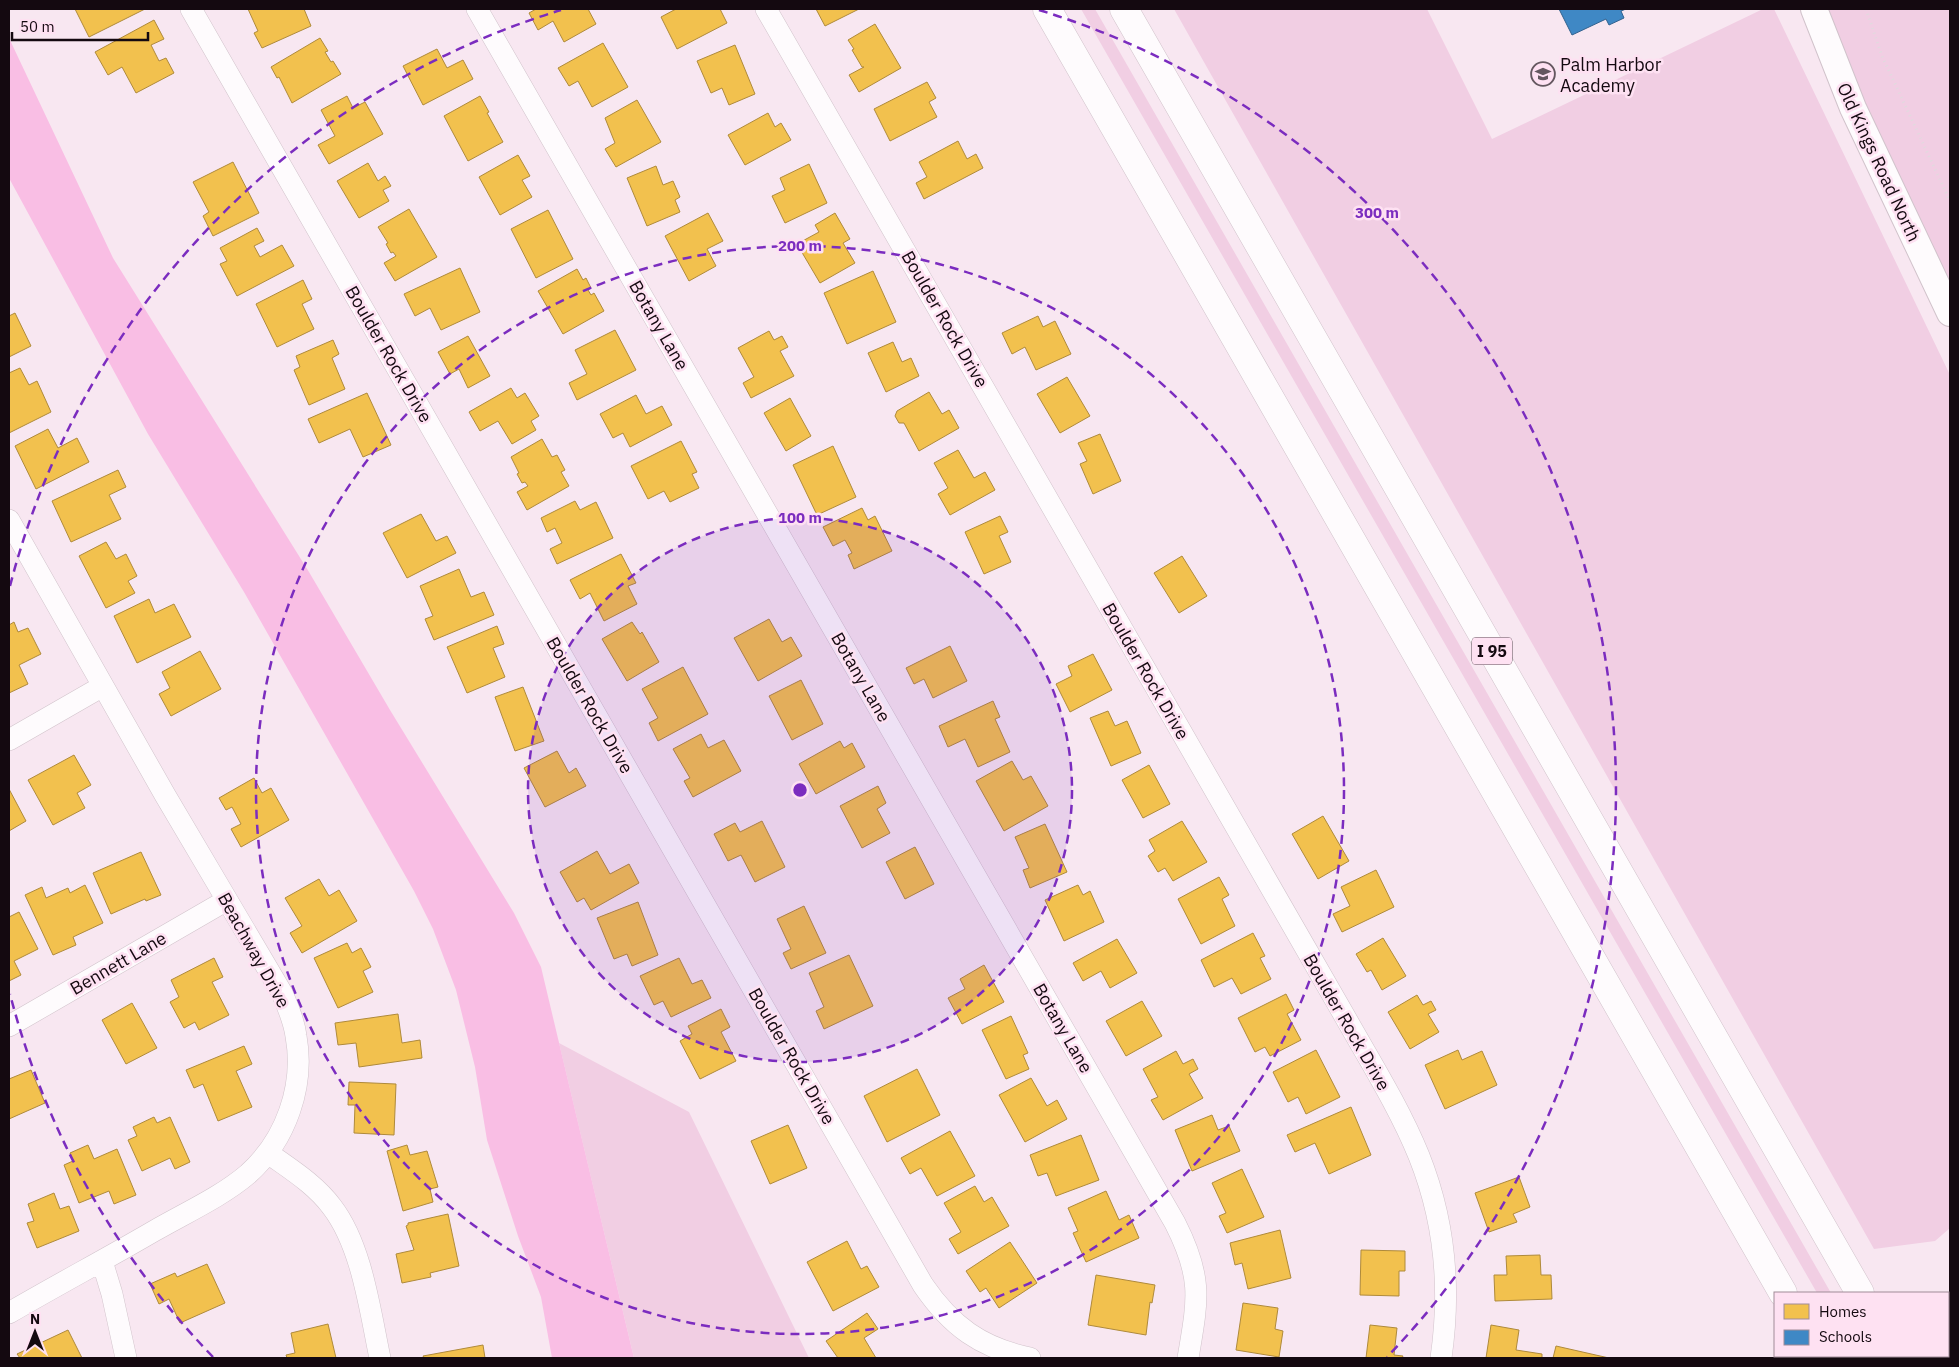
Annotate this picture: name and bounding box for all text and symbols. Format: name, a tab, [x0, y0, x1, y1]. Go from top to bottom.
scale bar	[12, 10, 149, 42]
text: 50 m	[20, 17, 55, 36]
place label: Palm Harbor Academy	[1560, 53, 1662, 97]
school or university icon: Palm Harbor Academy	[1530, 61, 1556, 87]
street label: Old Kings Road North	[1832, 79, 1926, 245]
text: 300 m	[1355, 203, 1399, 222]
text: 200 m	[778, 236, 822, 255]
street label: Boulder Rock Drive	[897, 247, 994, 392]
street label: Botany Lane	[624, 276, 694, 374]
street label: Boulder Rock Drive	[341, 282, 438, 427]
text: 100 m	[778, 508, 822, 527]
street label: Boulder Rock Drive	[1098, 599, 1195, 744]
street label: Botany Lane	[826, 628, 896, 726]
street label: Boulder Rock Drive	[542, 633, 639, 778]
road number: I 95	[1472, 637, 1512, 664]
centre of rings	[791, 781, 809, 799]
street label: Beachway Drive	[213, 888, 295, 1012]
street label: Bennett Lane	[66, 926, 170, 1000]
street label: Boulder Rock Drive	[1299, 950, 1396, 1095]
street label: Botany Lane	[1028, 979, 1098, 1077]
street label: Boulder Rock Drive	[744, 984, 841, 1129]
legend	[1774, 1292, 1949, 1357]
text: Homes	[1819, 1302, 1867, 1321]
north arrow	[10, 1307, 60, 1357]
text: N	[30, 1310, 40, 1328]
text: Schools	[1819, 1327, 1872, 1346]

